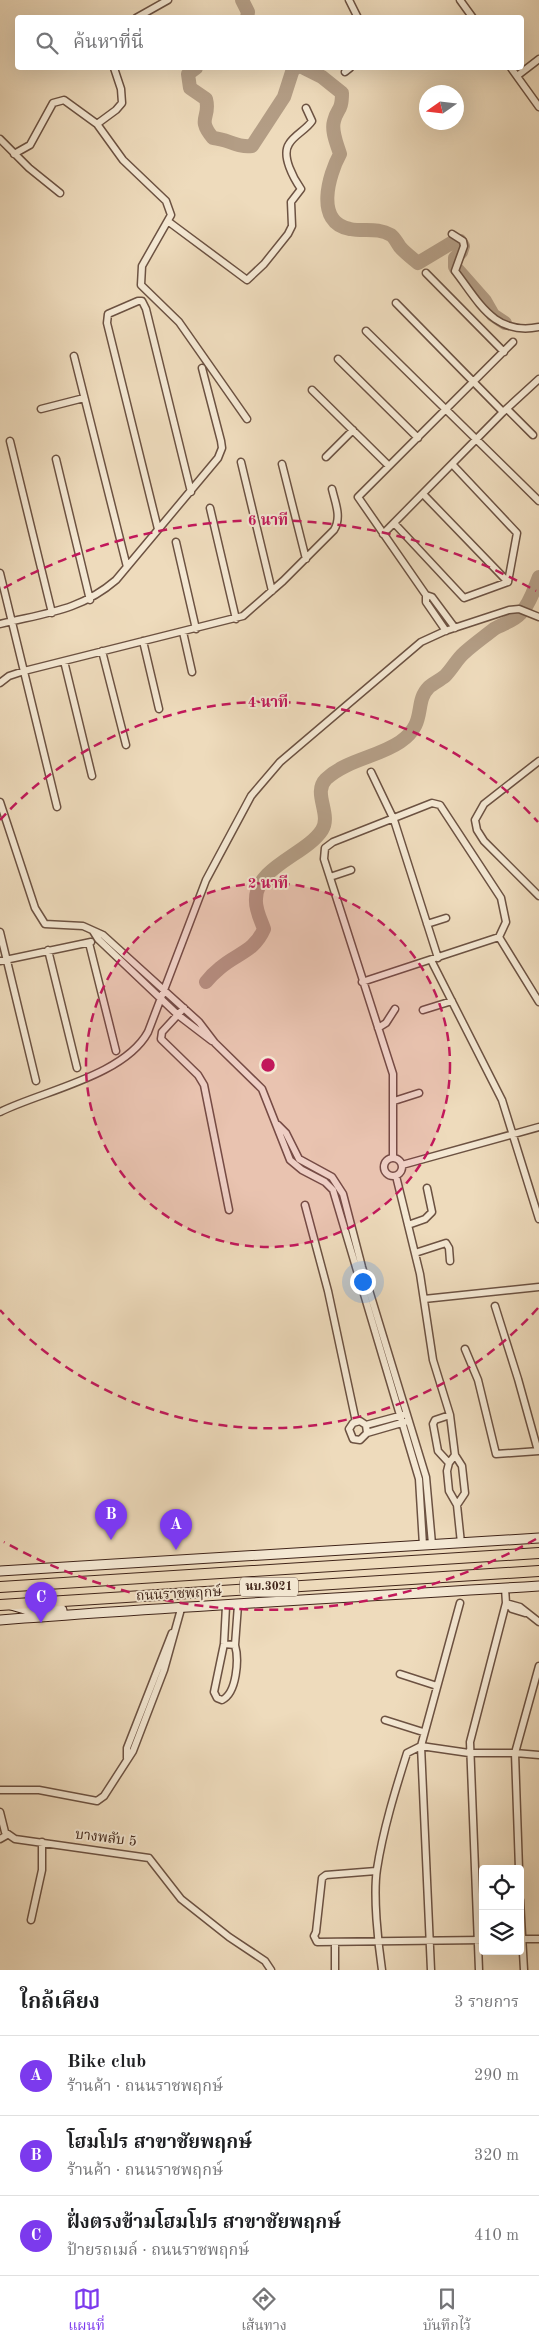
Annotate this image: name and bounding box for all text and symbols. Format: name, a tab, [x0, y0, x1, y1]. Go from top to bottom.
search box	[15, 15, 524, 70]
icon: search	[33, 29, 61, 57]
text: ค้นหาที่นี่	[73, 34, 144, 53]
north arrow	[419, 85, 464, 130]
text: 6 นาที	[248, 511, 288, 529]
text: 4 นาที	[248, 693, 288, 711]
text: 2 นาที	[248, 874, 288, 892]
centre of rings	[259, 1056, 277, 1074]
your location	[350, 1269, 376, 1295]
pin: B	[95, 1499, 127, 1540]
pin: A	[160, 1509, 192, 1550]
road number: นบ.3021	[240, 1578, 298, 1596]
pin: C	[25, 1582, 57, 1623]
street label: ถนนราชพฤกษ์	[136, 1582, 223, 1603]
street label: บางพลับ 5	[74, 1826, 138, 1849]
map controls	[479, 1865, 524, 1955]
button: locate	[479, 1865, 524, 1910]
button: layers	[479, 1910, 524, 1955]
text: ใกล้เคียง	[20, 1992, 100, 2013]
text: 3 รายการ	[454, 1995, 519, 2011]
text: Bike club	[67, 2053, 146, 2072]
text: A	[30, 2068, 42, 2084]
text: 290 m	[474, 2068, 519, 2084]
text: ร้านค้า · ถนนราชพฤกษ์	[67, 2079, 223, 2095]
text: โฮมโปร สาขาชัยพฤกษ์	[67, 2134, 252, 2153]
text: B	[30, 2148, 42, 2164]
text: 320 m	[474, 2148, 519, 2164]
text: ร้านค้า · ถนนราชพฤกษ์	[67, 2163, 223, 2179]
text: ฝั่งตรงข้ามโฮมโปร สาขาชัยพฤกษ์	[67, 2214, 341, 2233]
text: C	[31, 2228, 41, 2244]
text: 410 m	[474, 2228, 519, 2244]
text: ป้ายรถเมล์ · ถนนราชพฤกษ์	[67, 2243, 249, 2259]
tab: แผนที่	[68, 2285, 105, 2337]
tab: เส้นทาง	[241, 2285, 287, 2337]
tab: บันทึกไว้	[423, 2285, 471, 2337]

